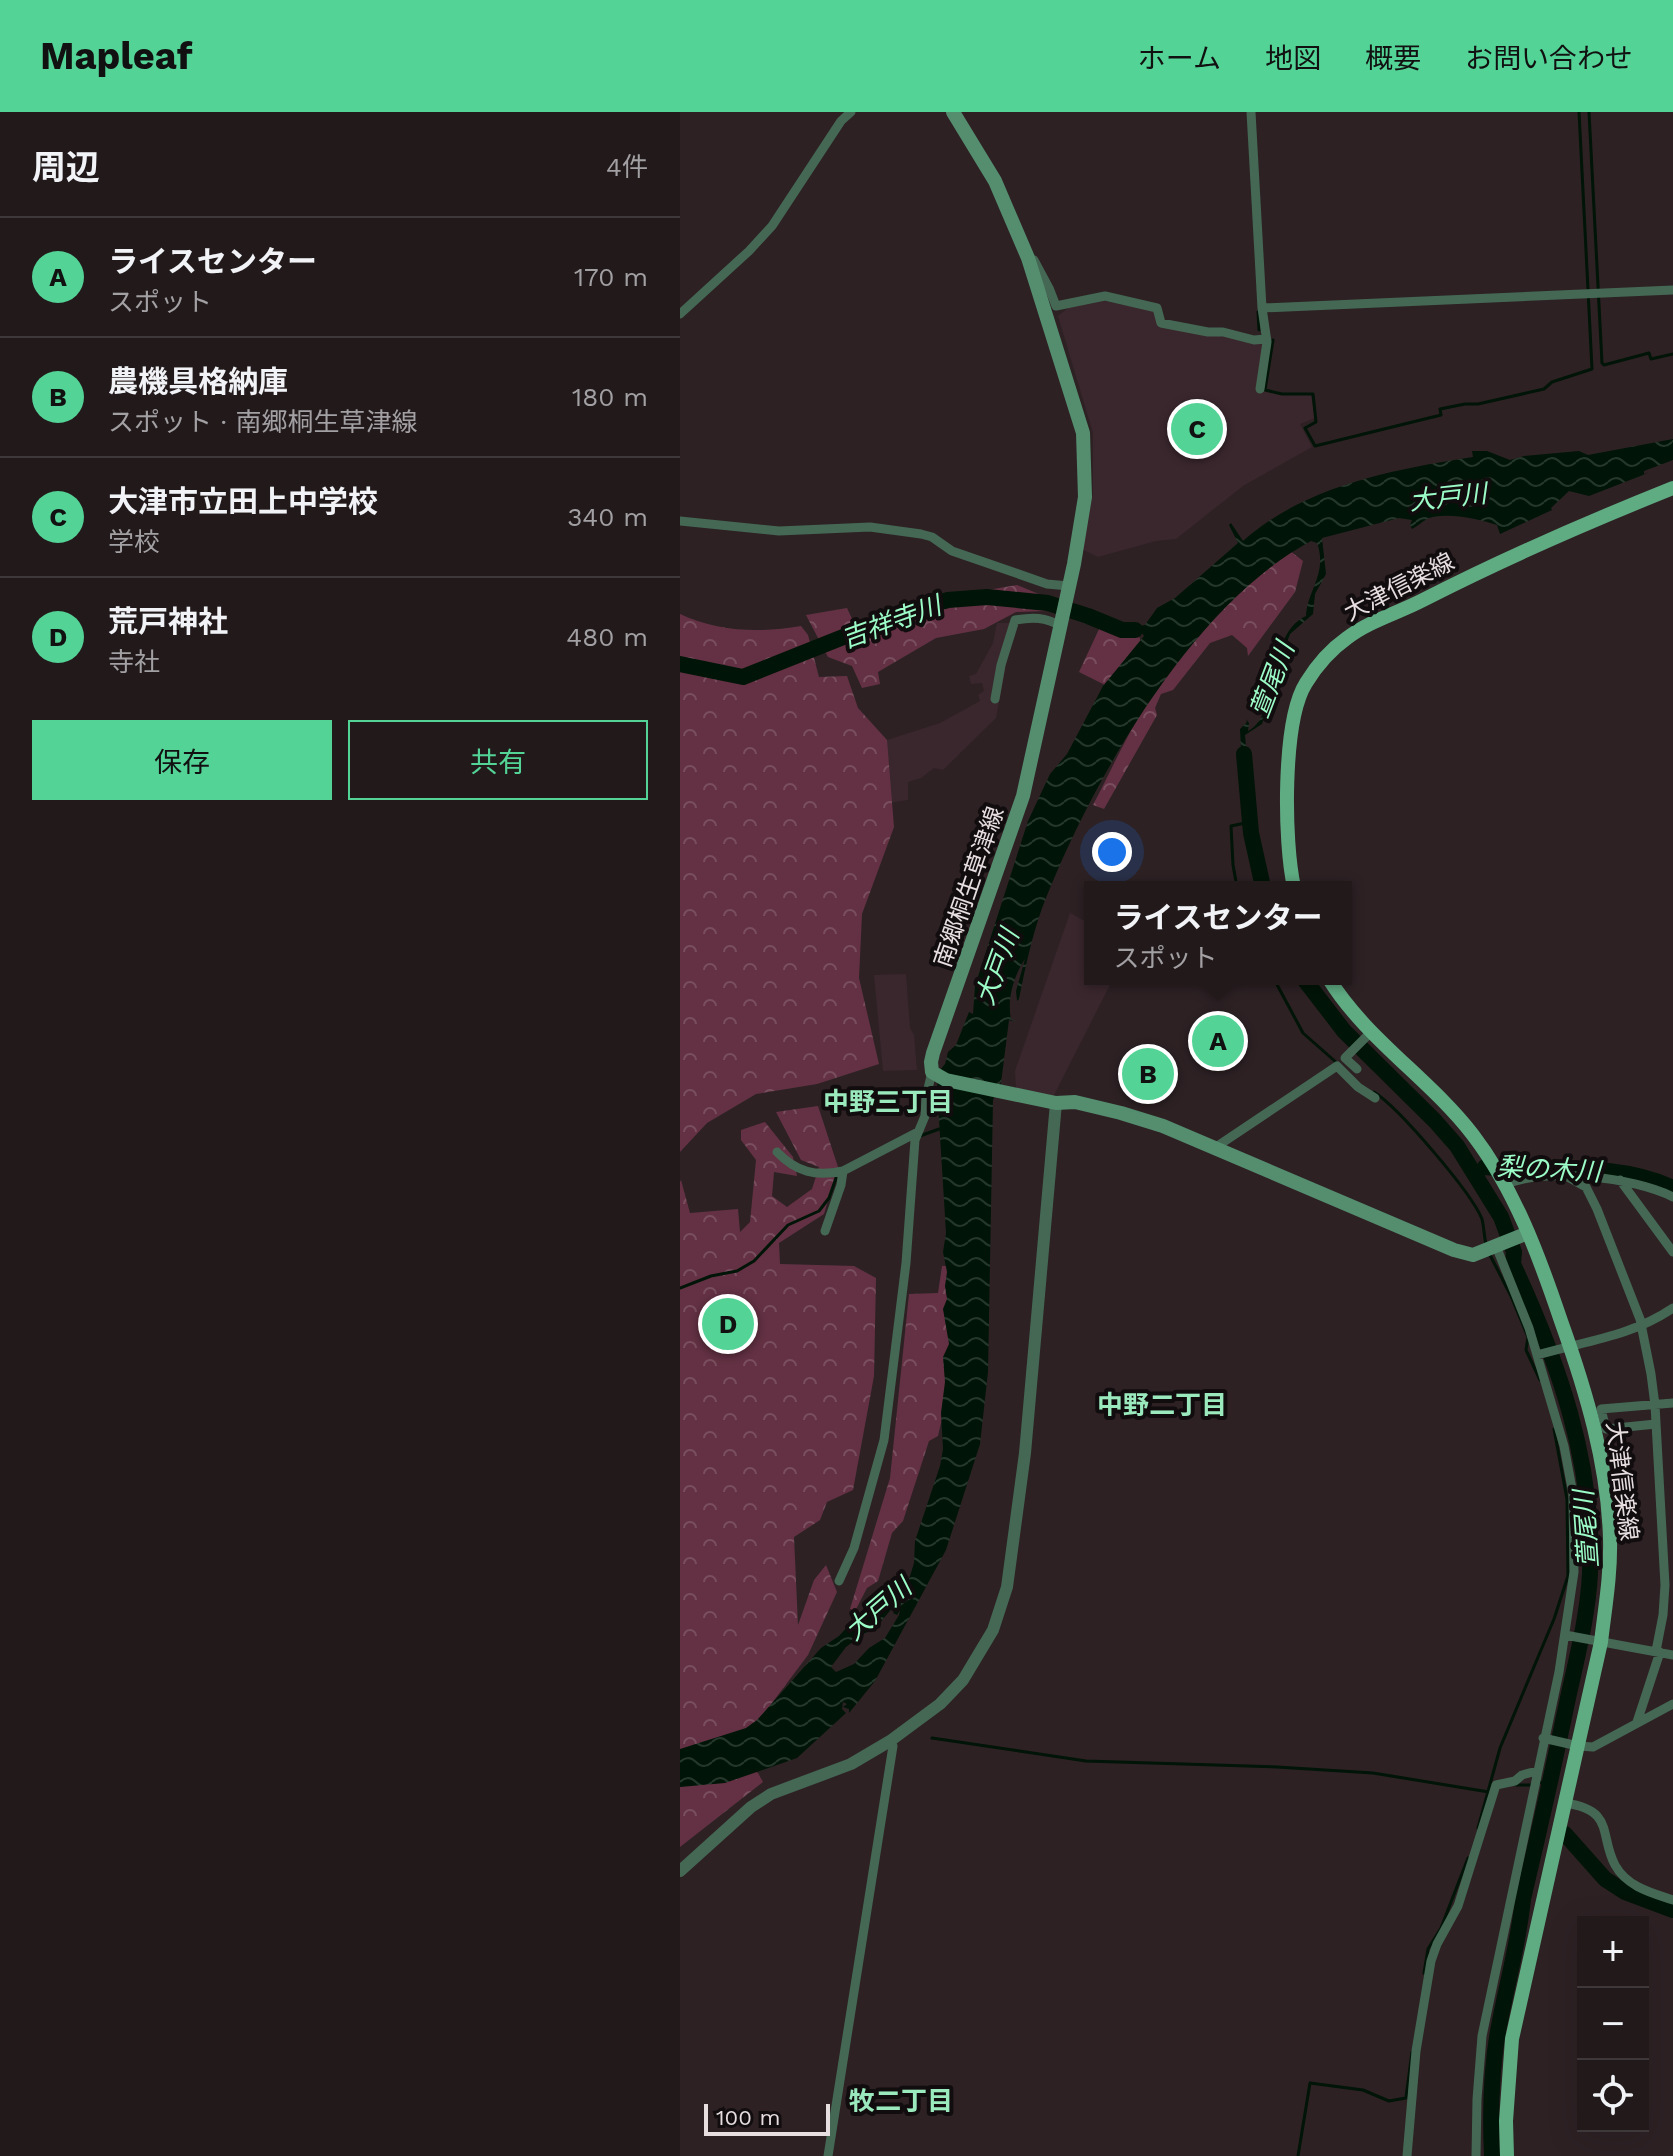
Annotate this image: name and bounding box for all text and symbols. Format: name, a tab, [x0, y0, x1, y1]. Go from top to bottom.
text: Mapleaf	[40, 34, 192, 78]
text: ホーム	[1138, 42, 1221, 75]
text: 地図	[1265, 42, 1321, 75]
text: 概要	[1365, 42, 1421, 75]
text: お問い合わせ	[1465, 42, 1633, 75]
text: 周辺	[32, 147, 100, 187]
text: 4件	[606, 152, 648, 182]
text: ライスセンター	[108, 244, 317, 279]
text: A	[49, 262, 67, 292]
text: 170 m	[574, 262, 648, 292]
text: スポット	[108, 287, 212, 317]
text: 農機具格納庫	[108, 364, 288, 399]
text: B	[49, 382, 67, 412]
text: 180 m	[572, 382, 648, 412]
pin: C	[1171, 399, 1223, 459]
text: スポット · 南郷桐生草津線	[108, 407, 418, 437]
water label: 大戸川	[1408, 478, 1491, 516]
text: 大津市立田上中学校	[108, 484, 378, 519]
text: C	[49, 502, 67, 532]
text: 340 m	[567, 502, 648, 532]
text: 学校	[108, 527, 160, 557]
street label: 大津信楽線	[1339, 547, 1459, 627]
water label: 吉祥寺川	[837, 589, 948, 654]
text: 荒戸神社	[108, 604, 228, 639]
text: D	[49, 622, 67, 652]
text: 480 m	[566, 622, 648, 652]
water label: 萱尾川	[1244, 635, 1301, 722]
text: 寺社	[108, 647, 160, 677]
button: 保存	[32, 720, 332, 800]
button: 共有	[348, 720, 648, 800]
street label: 南郷桐生草津線	[928, 803, 1010, 971]
your location	[1092, 832, 1132, 872]
popup	[1084, 881, 1352, 985]
text: ライスセンター	[1113, 900, 1323, 935]
water label: 大戸川	[970, 922, 1025, 1009]
text: スポット	[1113, 943, 1217, 973]
pin: A	[1192, 1011, 1244, 1071]
pin: B	[1122, 1044, 1174, 1104]
district label: 中野三丁目	[823, 1087, 953, 1117]
water label: 梨の木川	[1496, 1151, 1605, 1187]
pin: D	[702, 1294, 754, 1354]
district label: 中野二丁目	[1097, 1390, 1227, 1420]
street label: 大津信楽線	[1601, 1420, 1643, 1542]
water label: 萱尾川	[1568, 1486, 1604, 1569]
water label: 大戸川	[839, 1570, 920, 1646]
map controls	[1577, 1916, 1649, 2132]
button: +	[1577, 1916, 1649, 1988]
button: −	[1577, 1988, 1649, 2060]
button: locate	[1577, 2060, 1649, 2132]
district label: 牧二丁目	[849, 2086, 953, 2116]
scale bar	[704, 2100, 830, 2136]
text: 100 m	[716, 2105, 780, 2130]

